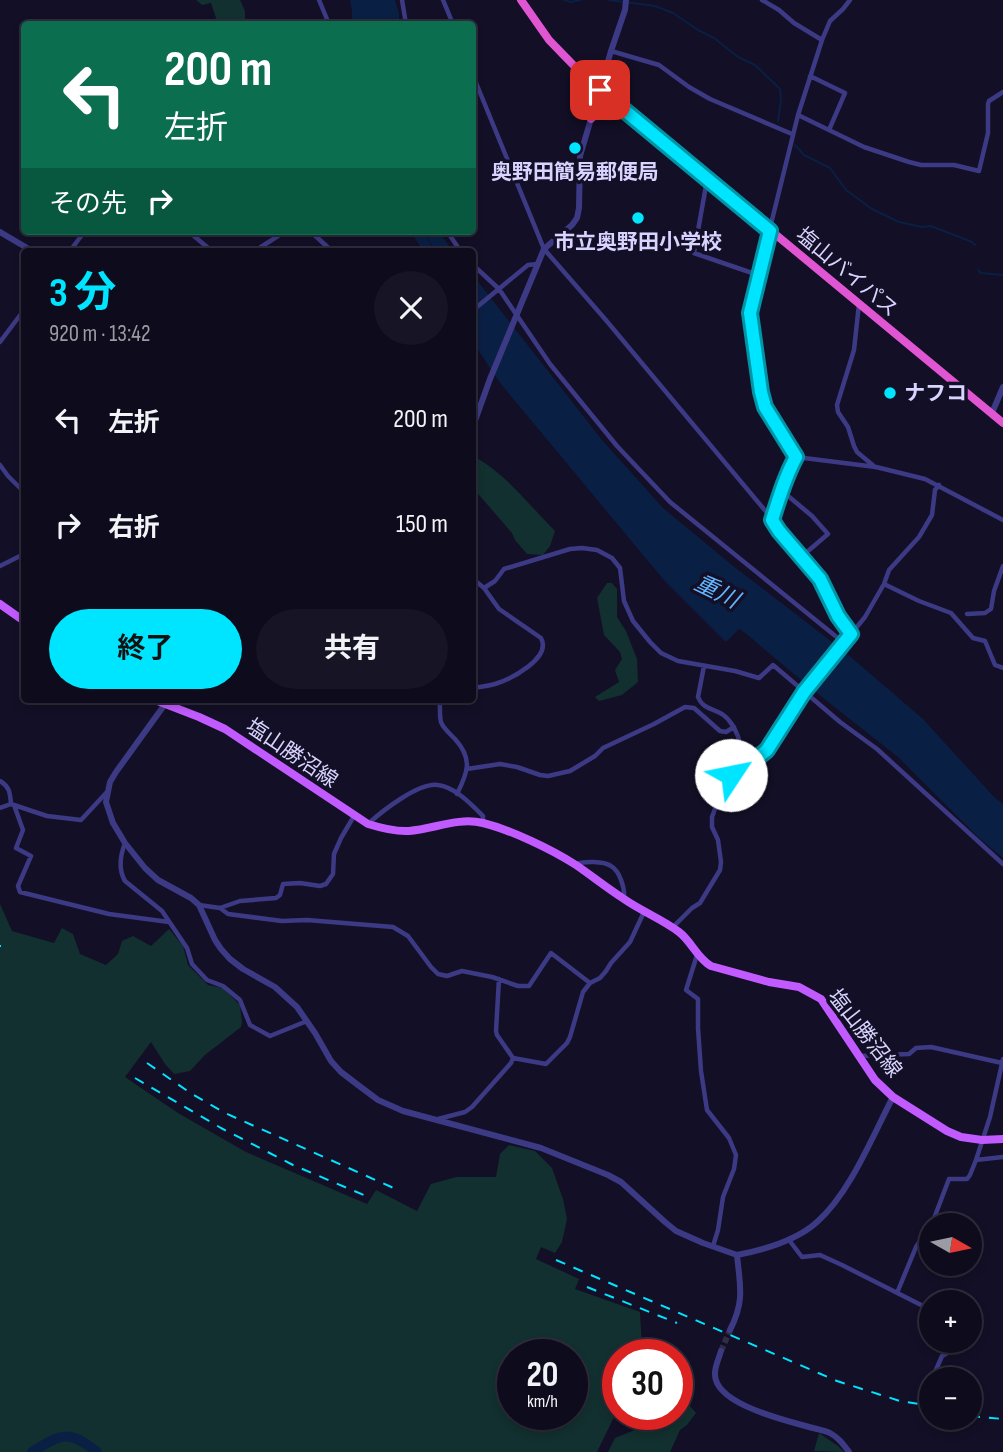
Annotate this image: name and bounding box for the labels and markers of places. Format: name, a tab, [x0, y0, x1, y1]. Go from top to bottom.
pin	[570, 60, 630, 120]
marker: 奥野田簡易郵便局	[567, 140, 583, 156]
place label: 奥野田簡易郵便局	[491, 160, 659, 185]
marker: 市立奥野田小学校	[630, 210, 646, 226]
place label: 市立奥野田小学校	[554, 230, 722, 255]
place label: ナフコ	[904, 381, 967, 406]
marker: ナフコ	[882, 385, 898, 401]

